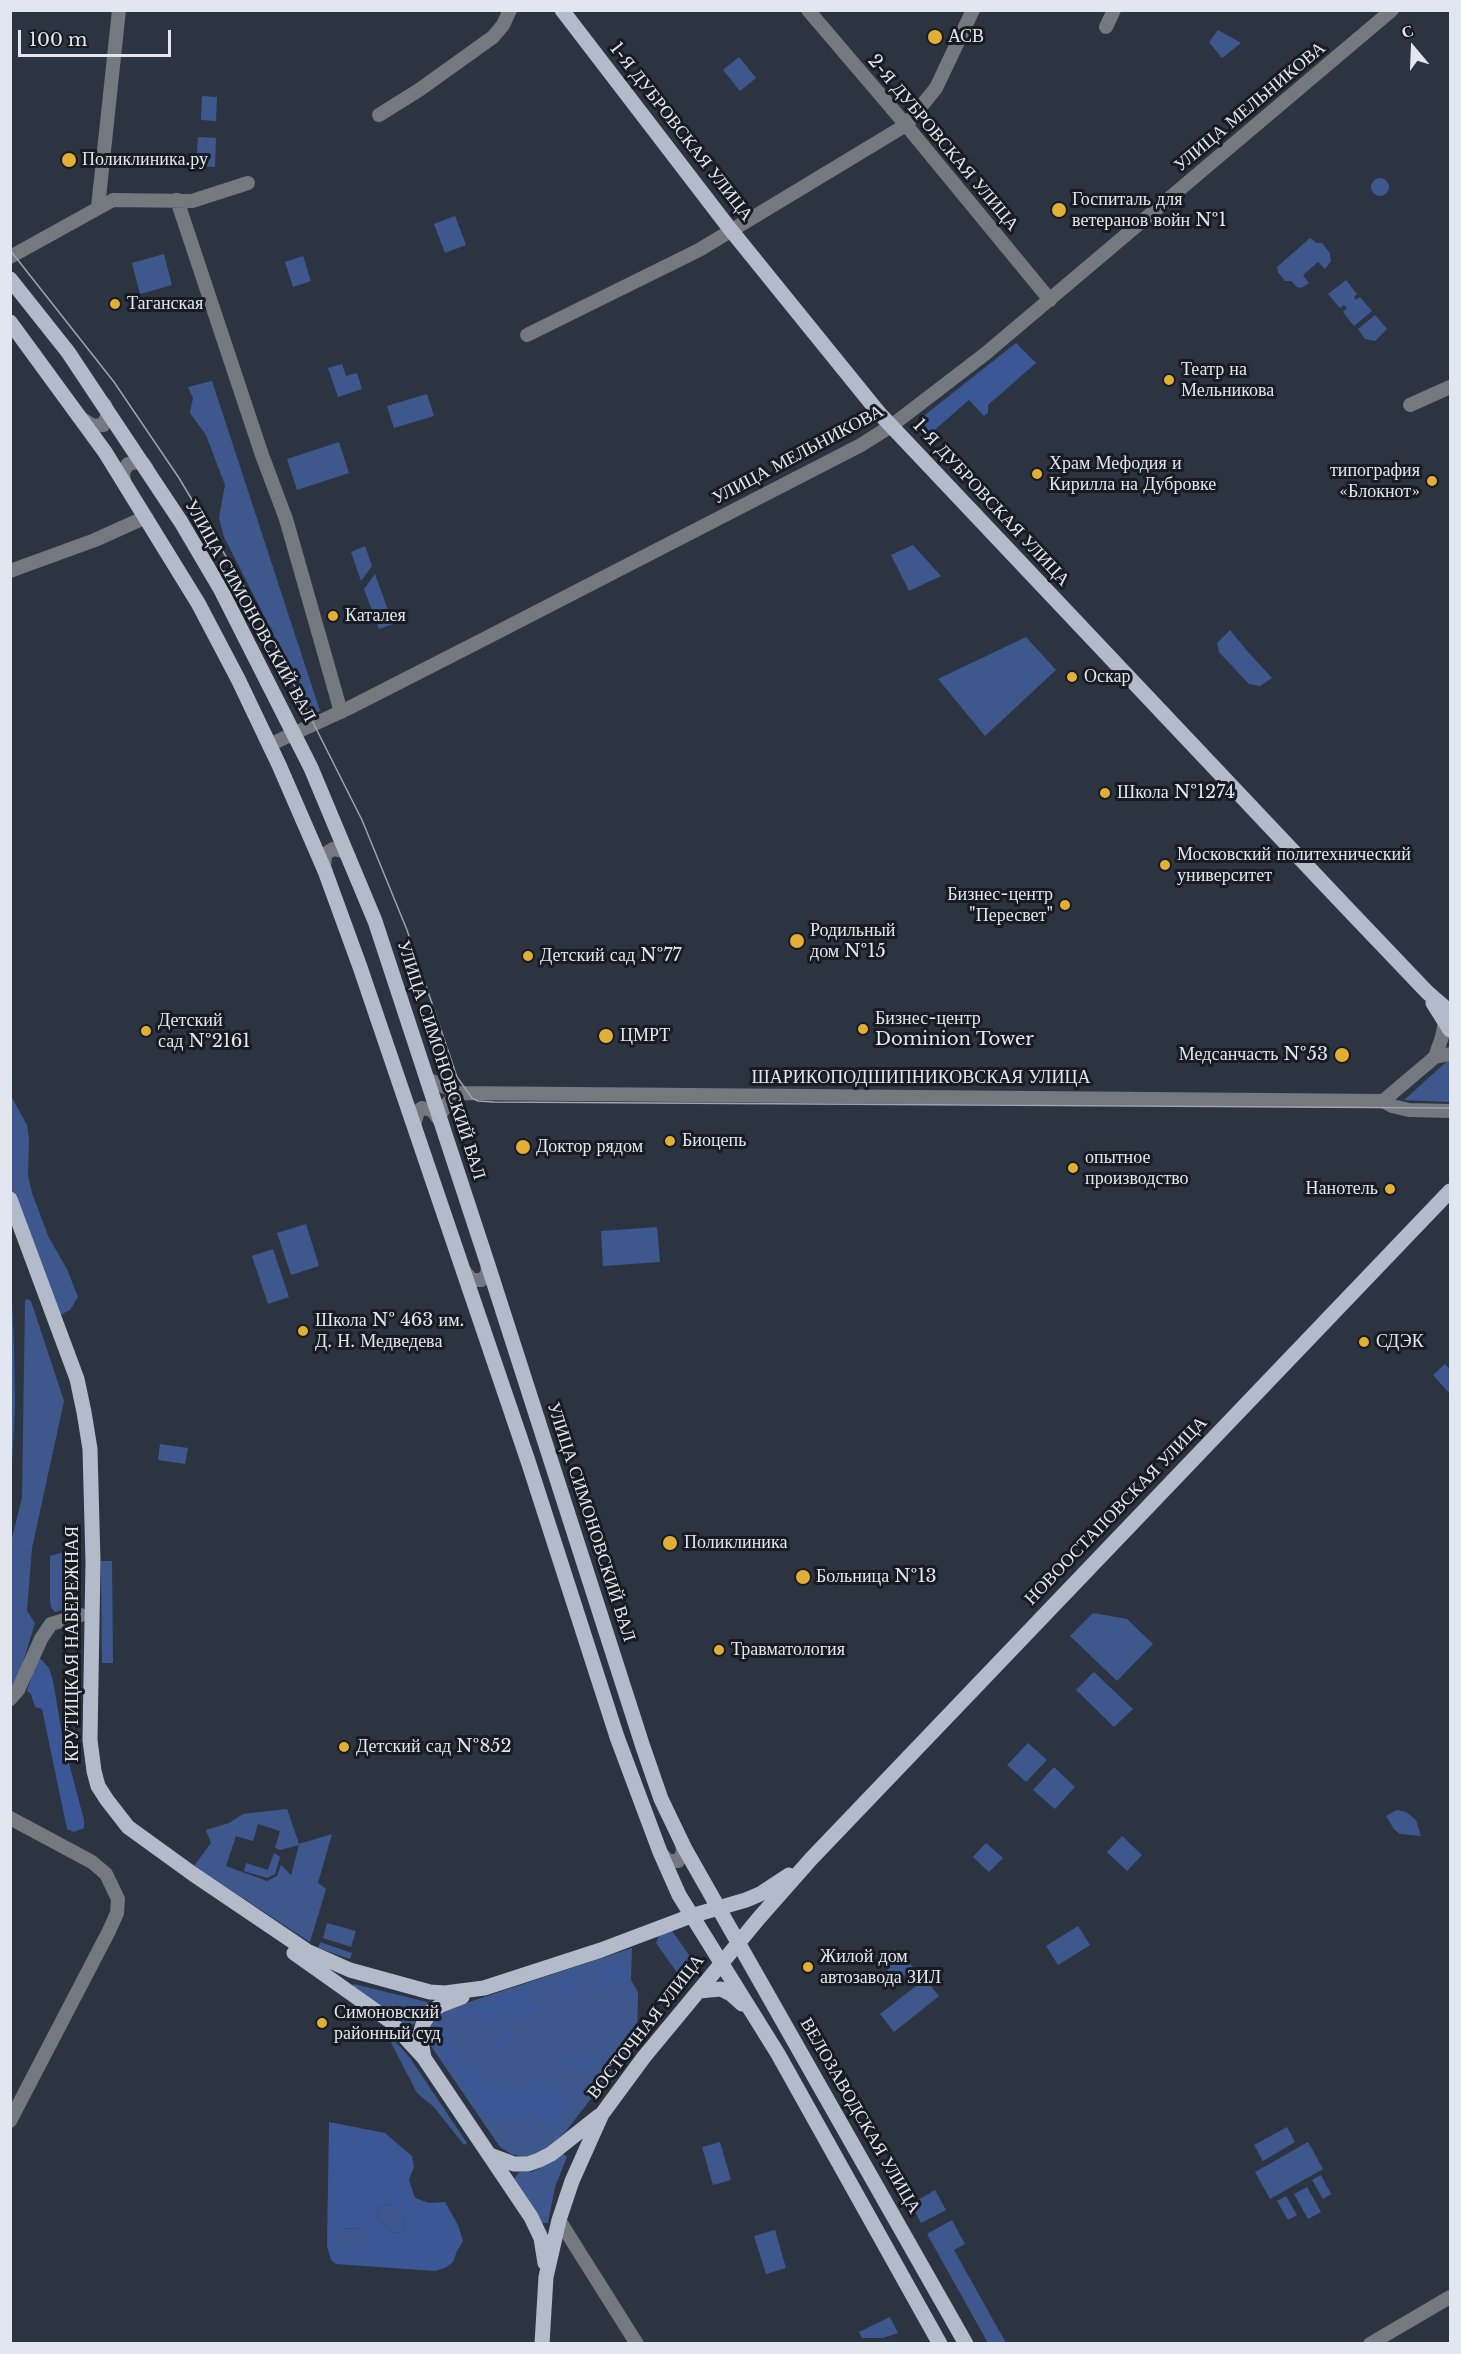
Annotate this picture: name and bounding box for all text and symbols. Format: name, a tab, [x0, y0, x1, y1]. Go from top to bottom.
scale bar	[21, 18, 174, 56]
north arrow	[1383, 18, 1443, 78]
text: С	[1398, 20, 1416, 42]
place label: АСВ	[948, 26, 984, 48]
marker: АСВ	[926, 28, 944, 46]
text: 100 m	[29, 29, 87, 51]
street label: УЛИЦА МЕЛЬНИКОВА	[1170, 37, 1330, 177]
street label: 1-Я ДУБРОВСКАЯ УЛИЦА	[605, 38, 757, 226]
street label: 2-Я ДУБРОВСКАЯ УЛИЦА	[863, 50, 1023, 236]
place label: Поликлиника.ру	[82, 149, 208, 171]
marker: Поликлиника.ру	[60, 151, 78, 169]
place label: Госпиталь для ветеранов войн №1	[1072, 189, 1226, 232]
marker: Госпиталь для ветеранов войн №1	[1050, 201, 1068, 219]
place label: Таганская	[127, 293, 203, 315]
marker: Таганская	[108, 297, 122, 311]
place label: Театр на Мельникова	[1181, 359, 1274, 401]
marker: Театр на Мельникова	[1162, 373, 1176, 387]
street label: УЛИЦА МЕЛЬНИКОВА	[709, 401, 887, 509]
street label: 1-Я ДУБРОВСКАЯ УЛИЦА	[908, 415, 1074, 591]
place label: Храм Мефодия и Кирилла на Дубровке	[1049, 453, 1216, 496]
place label: типография «Блокнот»	[1330, 460, 1420, 502]
marker: Храм Мефодия и Кирилла на Дубровке	[1030, 467, 1044, 481]
marker: типография «Блокнот»	[1425, 474, 1439, 488]
street label: УЛИЦА СИМОНОВСКИЙ ВАЛ	[180, 496, 320, 726]
place label: Каталея	[345, 605, 406, 627]
marker: Каталея	[326, 609, 340, 623]
place label: Оскар	[1084, 666, 1130, 688]
marker: Оскар	[1065, 670, 1079, 684]
place label: Школа №1274	[1117, 782, 1235, 804]
marker: Школа №1274	[1098, 786, 1112, 800]
place label: Московский политехнический университет	[1177, 844, 1411, 886]
marker: Московский политехнический университет	[1158, 858, 1172, 872]
place label: Бизнес-центр "Пересвет"	[947, 884, 1053, 926]
marker: Бизнес-центр "Пересвет"	[1058, 898, 1072, 912]
place label: Родильный дом №15	[810, 920, 895, 962]
marker: Родильный дом №15	[788, 932, 806, 950]
street label: УЛИЦА СИМОНОВСКИЙ ВАЛ	[392, 938, 490, 1182]
place label: Детский сад №77	[540, 945, 681, 967]
marker: Детский сад №77	[521, 949, 535, 963]
place label: Бизнес-центр Dominion Tower	[875, 1008, 1034, 1050]
place label: Детский сад №2161	[158, 1010, 250, 1052]
marker: Бизнес-центр Dominion Tower	[856, 1022, 870, 1036]
marker: Детский сад №2161	[139, 1024, 153, 1038]
place label: ЦМРТ	[620, 1025, 670, 1047]
marker: ЦМРТ	[597, 1027, 615, 1045]
place label: Медсанчасть №53	[1179, 1044, 1328, 1066]
marker: Медсанчасть №53	[1333, 1046, 1351, 1064]
street label: ШАРИКОПОДШИПНИКОВСКАЯ УЛИЦА	[752, 1067, 1090, 1089]
place label: Биоцепь	[682, 1130, 746, 1152]
marker: Биоцепь	[663, 1134, 677, 1148]
place label: Доктор рядом	[536, 1136, 643, 1158]
marker: Доктор рядом	[514, 1138, 532, 1156]
place label: опытное производство	[1085, 1147, 1189, 1190]
marker: опытное производство	[1066, 1161, 1080, 1175]
place label: Нанотель	[1306, 1178, 1378, 1200]
marker: Нанотель	[1383, 1182, 1397, 1196]
place label: Школа № 463 им. Д. Н. Медведева	[315, 1310, 464, 1352]
marker: Школа № 463 им. Д. Н. Медведева	[296, 1324, 310, 1338]
place label: СДЭК	[1376, 1331, 1424, 1353]
marker: СДЭК	[1357, 1335, 1371, 1349]
street label: УЛИЦА СИМОНОВСКИЙ ВАЛ	[542, 1400, 640, 1644]
street label: НОВООСТАПОВСКАЯ УЛИЦА	[1020, 1412, 1212, 1610]
street label: КРУТИЦКАЯ НАБЕРЕЖНАЯ	[62, 1526, 84, 1762]
place label: Поликлиника	[684, 1532, 787, 1554]
marker: Поликлиника	[661, 1534, 679, 1552]
place label: Больница №13	[816, 1566, 937, 1588]
marker: Больница №13	[794, 1568, 812, 1586]
place label: Травматология	[731, 1639, 845, 1661]
marker: Травматология	[712, 1643, 726, 1657]
place label: Детский сад №852	[356, 1736, 512, 1758]
marker: Детский сад №852	[337, 1740, 351, 1754]
place label: Жилой дом автозавода ЗИЛ	[820, 1946, 941, 1988]
street label: ВОСТОЧНАЯ УЛИЦА	[583, 1950, 709, 2104]
marker: Жилой дом автозавода ЗИЛ	[801, 1960, 815, 1974]
place label: Симоновский районный суд	[334, 2002, 441, 2044]
street label: ВЕЛОЗАВОДСКАЯ УЛИЦА	[795, 2014, 925, 2218]
marker: Симоновский районный суд	[315, 2016, 329, 2030]

